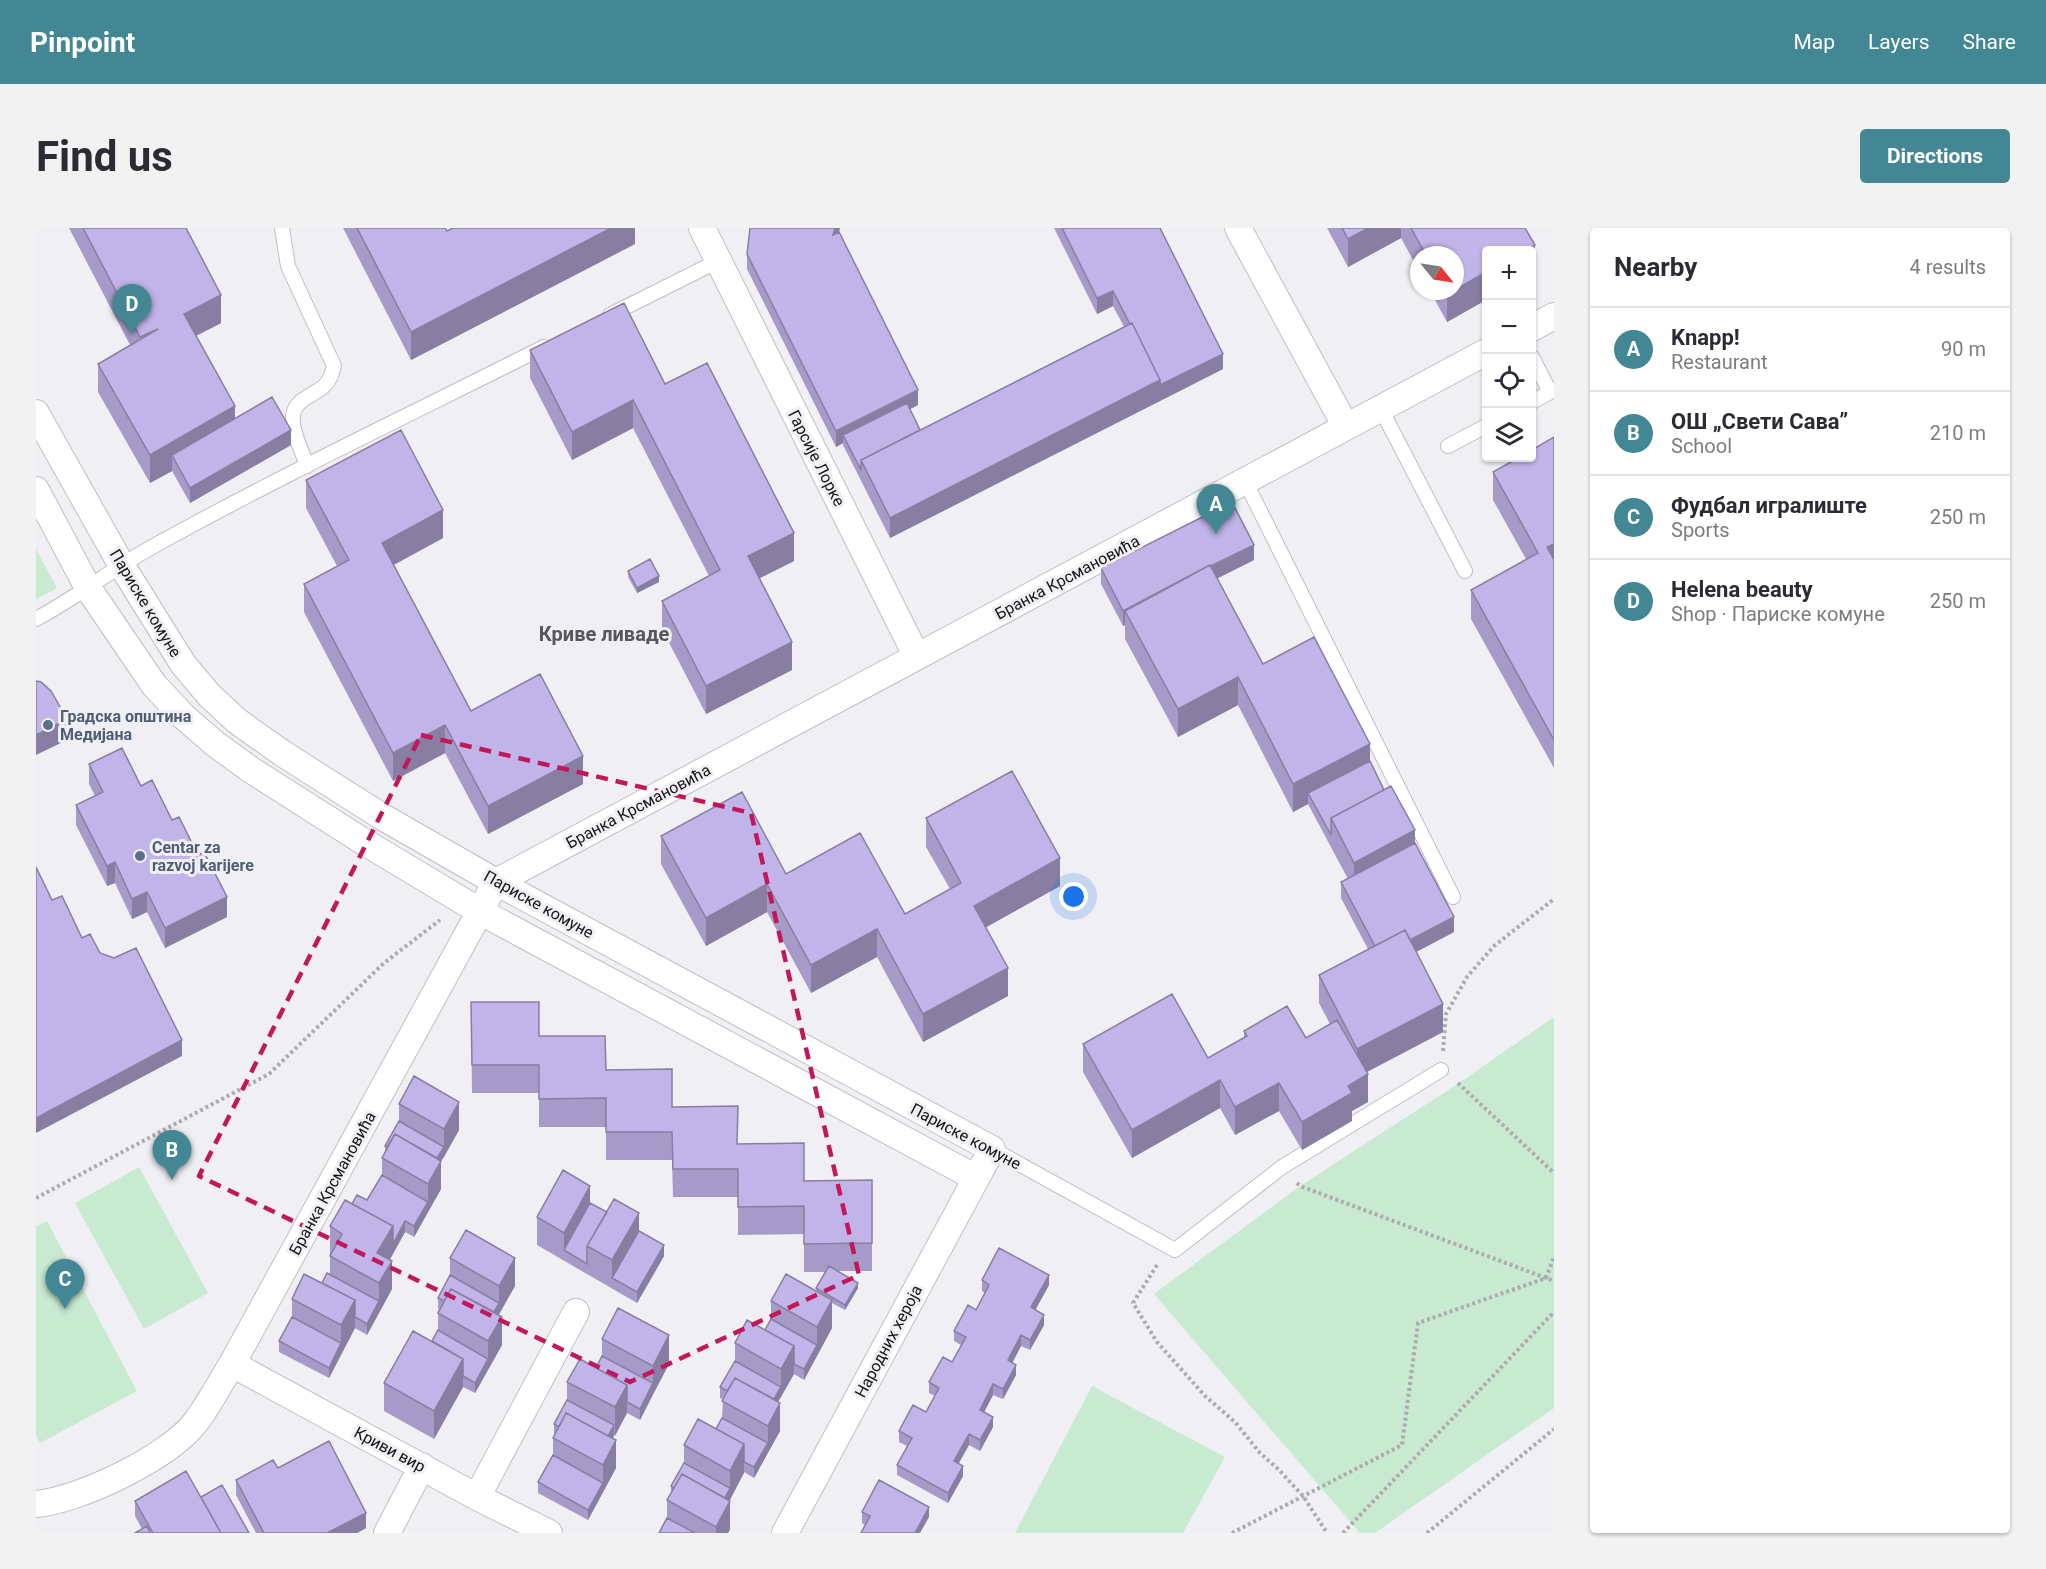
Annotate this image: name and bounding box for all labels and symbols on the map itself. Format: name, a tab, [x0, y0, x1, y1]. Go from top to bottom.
north arrow	[1410, 246, 1464, 300]
pin: D	[112, 285, 152, 334]
street label: Гарсије Лорке	[784, 407, 849, 509]
pin: A	[1196, 484, 1236, 534]
street label: Бранка Крсмановића	[992, 531, 1143, 624]
street label: Париске комуне	[106, 546, 185, 661]
district label: Криве ливаде	[539, 622, 669, 646]
place label: Градска општина Медијана	[60, 707, 192, 744]
marker: Градска општина Медијана	[41, 718, 55, 732]
street label: Бранка Крсмановића	[563, 760, 714, 853]
place label: Centar za razvoj karijere	[152, 838, 254, 875]
marker: Centar za razvoj karijere	[133, 849, 147, 863]
street label: Париске комуне	[481, 866, 597, 942]
your location	[1059, 882, 1088, 911]
street label: Париске комуне	[907, 1099, 1024, 1174]
street label: Бранка Крсмановића	[285, 1108, 380, 1258]
pin: B	[152, 1130, 192, 1180]
pin: C	[45, 1260, 84, 1309]
street label: Народних хероја	[851, 1282, 926, 1401]
street label: Криви вир	[351, 1423, 429, 1476]

